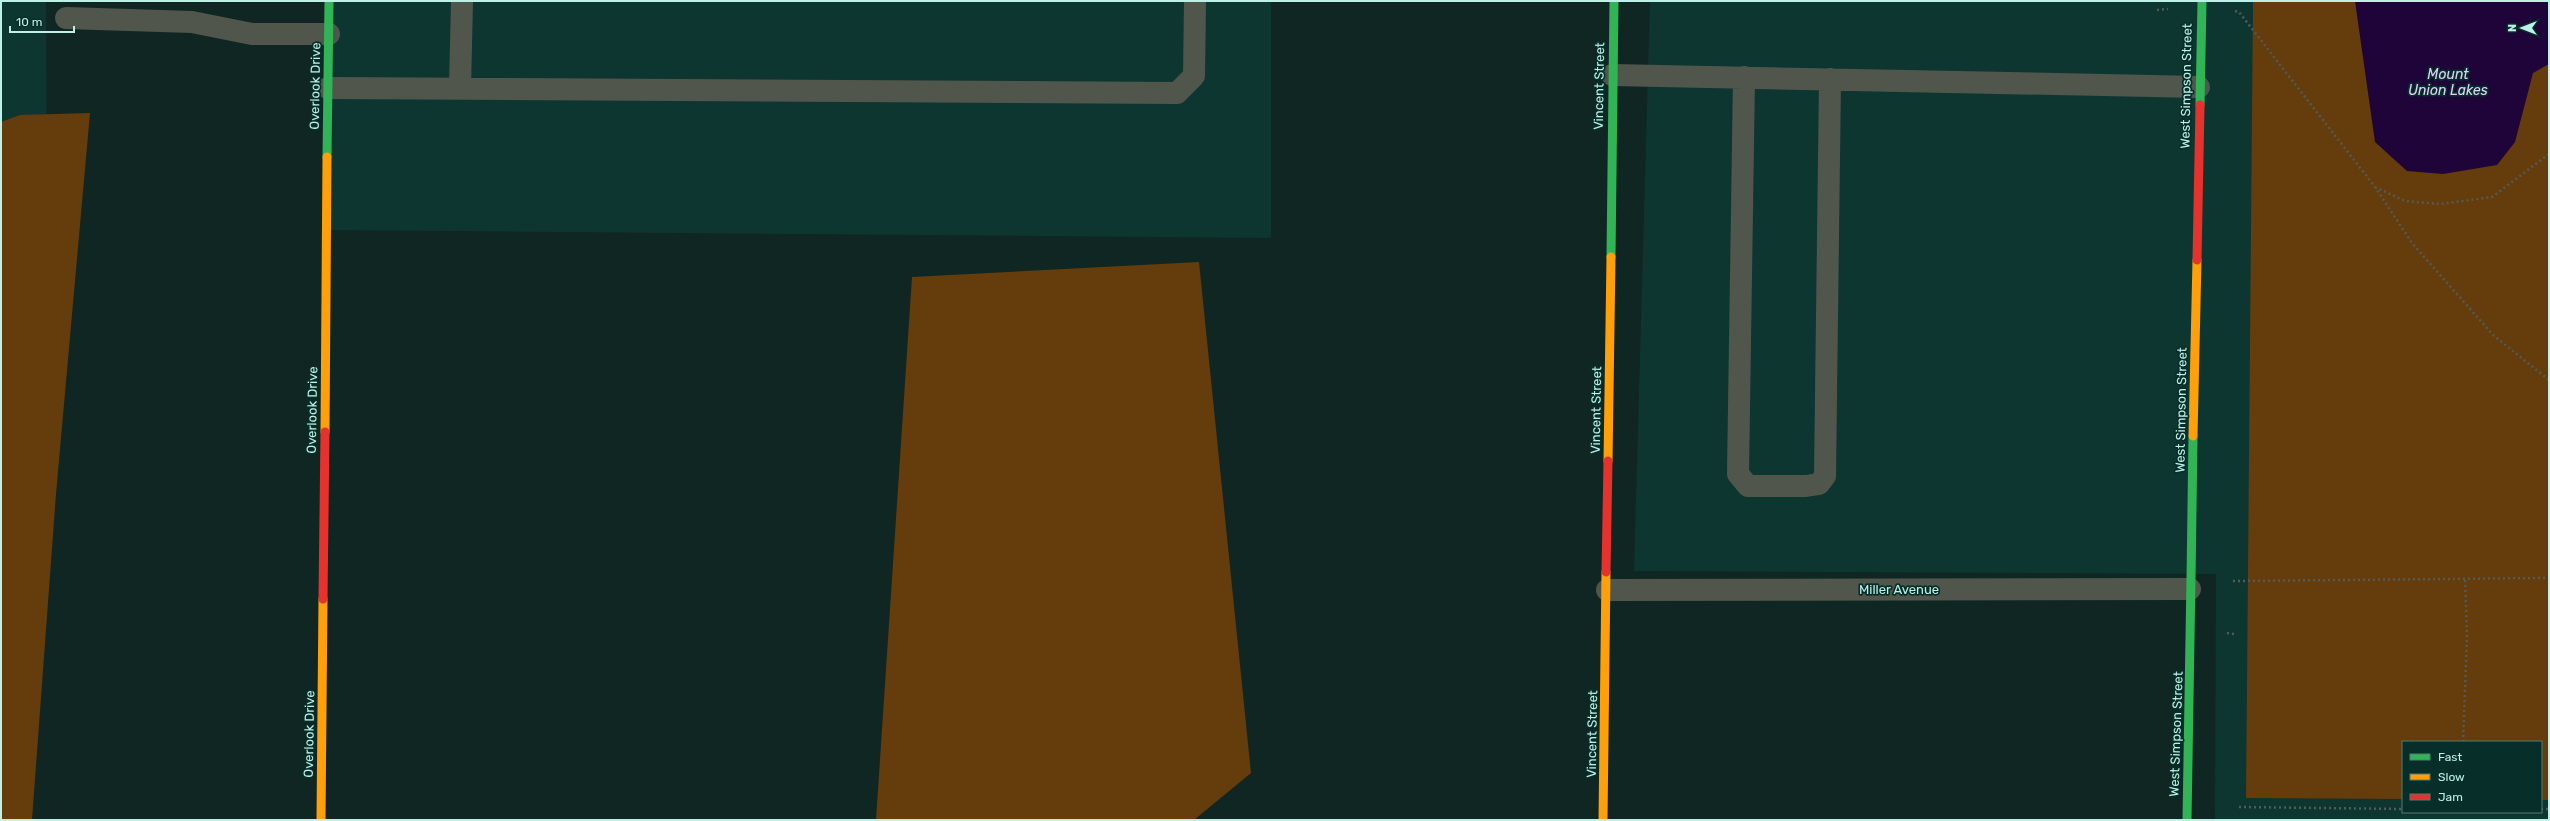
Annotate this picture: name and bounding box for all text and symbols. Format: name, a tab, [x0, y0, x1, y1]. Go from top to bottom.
scale bar	[10, 8, 74, 34]
north arrow	[2502, 8, 2542, 48]
text: 10 m	[16, 15, 42, 29]
street label: West Simpson Street	[2177, 23, 2195, 149]
text: N	[2506, 24, 2519, 32]
street label: Overlook Drive	[307, 42, 323, 130]
street label: Vincent Street	[1591, 42, 1607, 130]
water label: Mount Union Lakes	[2408, 66, 2488, 99]
street label: West Simpson Street	[2172, 347, 2190, 473]
street label: Overlook Drive	[304, 366, 320, 454]
street label: Vincent Street	[1588, 366, 1604, 454]
street label: Miller Avenue	[1859, 582, 1939, 597]
street label: West Simpson Street	[2166, 671, 2186, 797]
street label: Overlook Drive	[301, 690, 317, 778]
street label: Vincent Street	[1584, 690, 1600, 778]
legend	[2402, 741, 2542, 813]
text: Fast	[2438, 750, 2462, 764]
text: Slow	[2438, 770, 2465, 784]
text: Jam	[2438, 790, 2463, 804]

